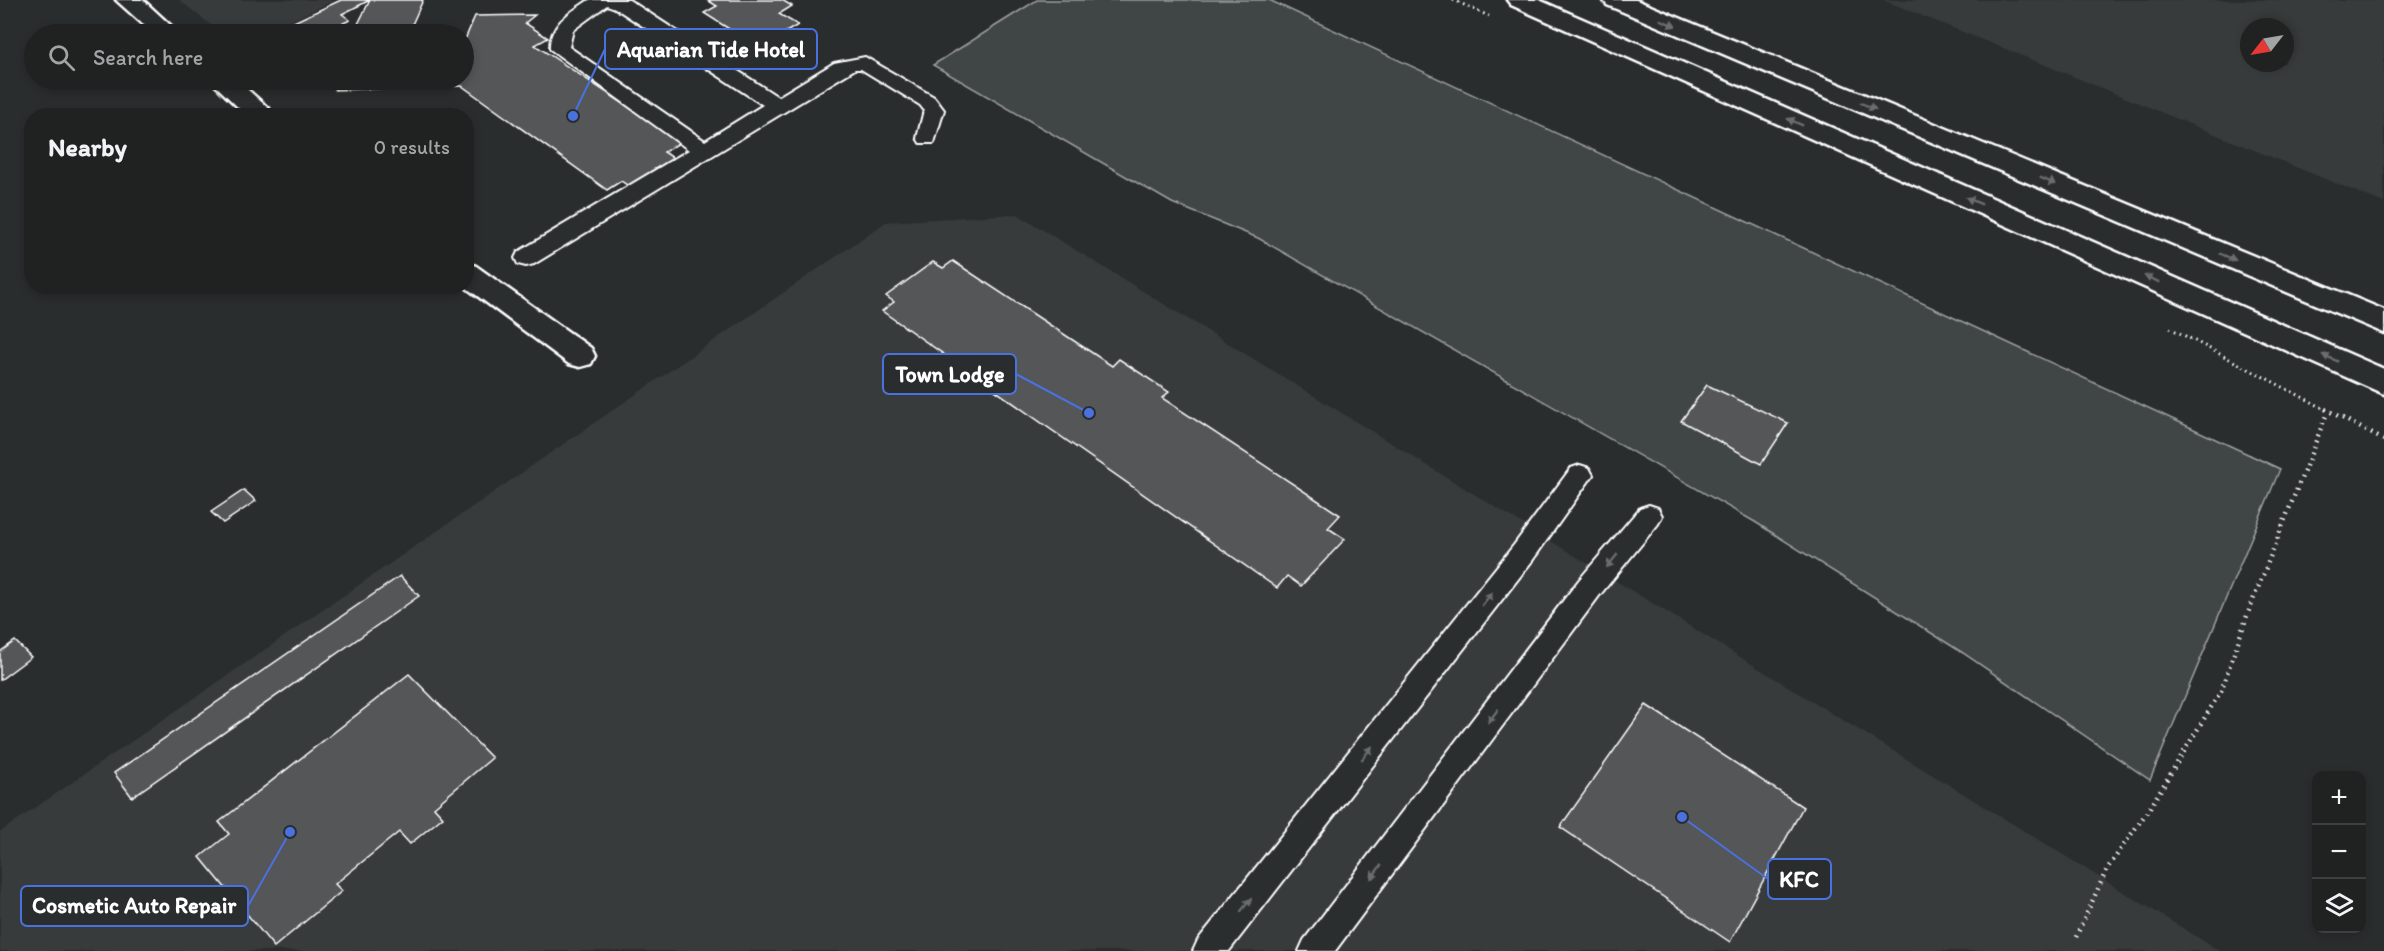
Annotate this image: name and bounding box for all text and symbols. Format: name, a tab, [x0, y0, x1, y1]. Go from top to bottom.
one-way arrow	[1660, 18, 1678, 28]
north arrow	[2240, 18, 2294, 72]
search box	[24, 24, 474, 90]
callout: Aquarian Tide Hotel	[605, 29, 817, 69]
text: Aquarian Tide Hotel	[616, 36, 806, 63]
icon: search	[45, 41, 78, 74]
text: Search here	[93, 44, 203, 71]
one-way arrow	[1859, 101, 1877, 111]
one-way arrow	[1786, 117, 1804, 127]
text: Nearby	[48, 131, 127, 163]
text: 0 results	[374, 135, 450, 159]
one-way arrow	[2039, 176, 2057, 186]
one-way arrow	[1965, 196, 1982, 205]
one-way arrow	[2219, 252, 2237, 262]
one-way arrow	[2143, 274, 2161, 283]
one-way arrow	[2321, 353, 2339, 363]
callout: Town Lodge	[883, 354, 1016, 394]
text: Town Lodge	[894, 361, 1005, 388]
one-way arrow	[1605, 553, 1618, 569]
one-way arrow	[1481, 591, 1494, 607]
one-way arrow	[1487, 708, 1499, 724]
one-way arrow	[1361, 745, 1373, 760]
map controls	[2312, 771, 2366, 933]
button: +	[2312, 771, 2366, 825]
button: −	[2312, 825, 2366, 879]
callout: KFC	[1768, 859, 1831, 899]
one-way arrow	[1370, 863, 1382, 879]
text: KFC	[1779, 866, 1819, 893]
button: layers	[2312, 879, 2366, 933]
callout: Cosmetic Auto Repair	[21, 886, 248, 926]
text: Cosmetic Auto Repair	[32, 892, 237, 919]
one-way arrow	[1239, 898, 1252, 913]

